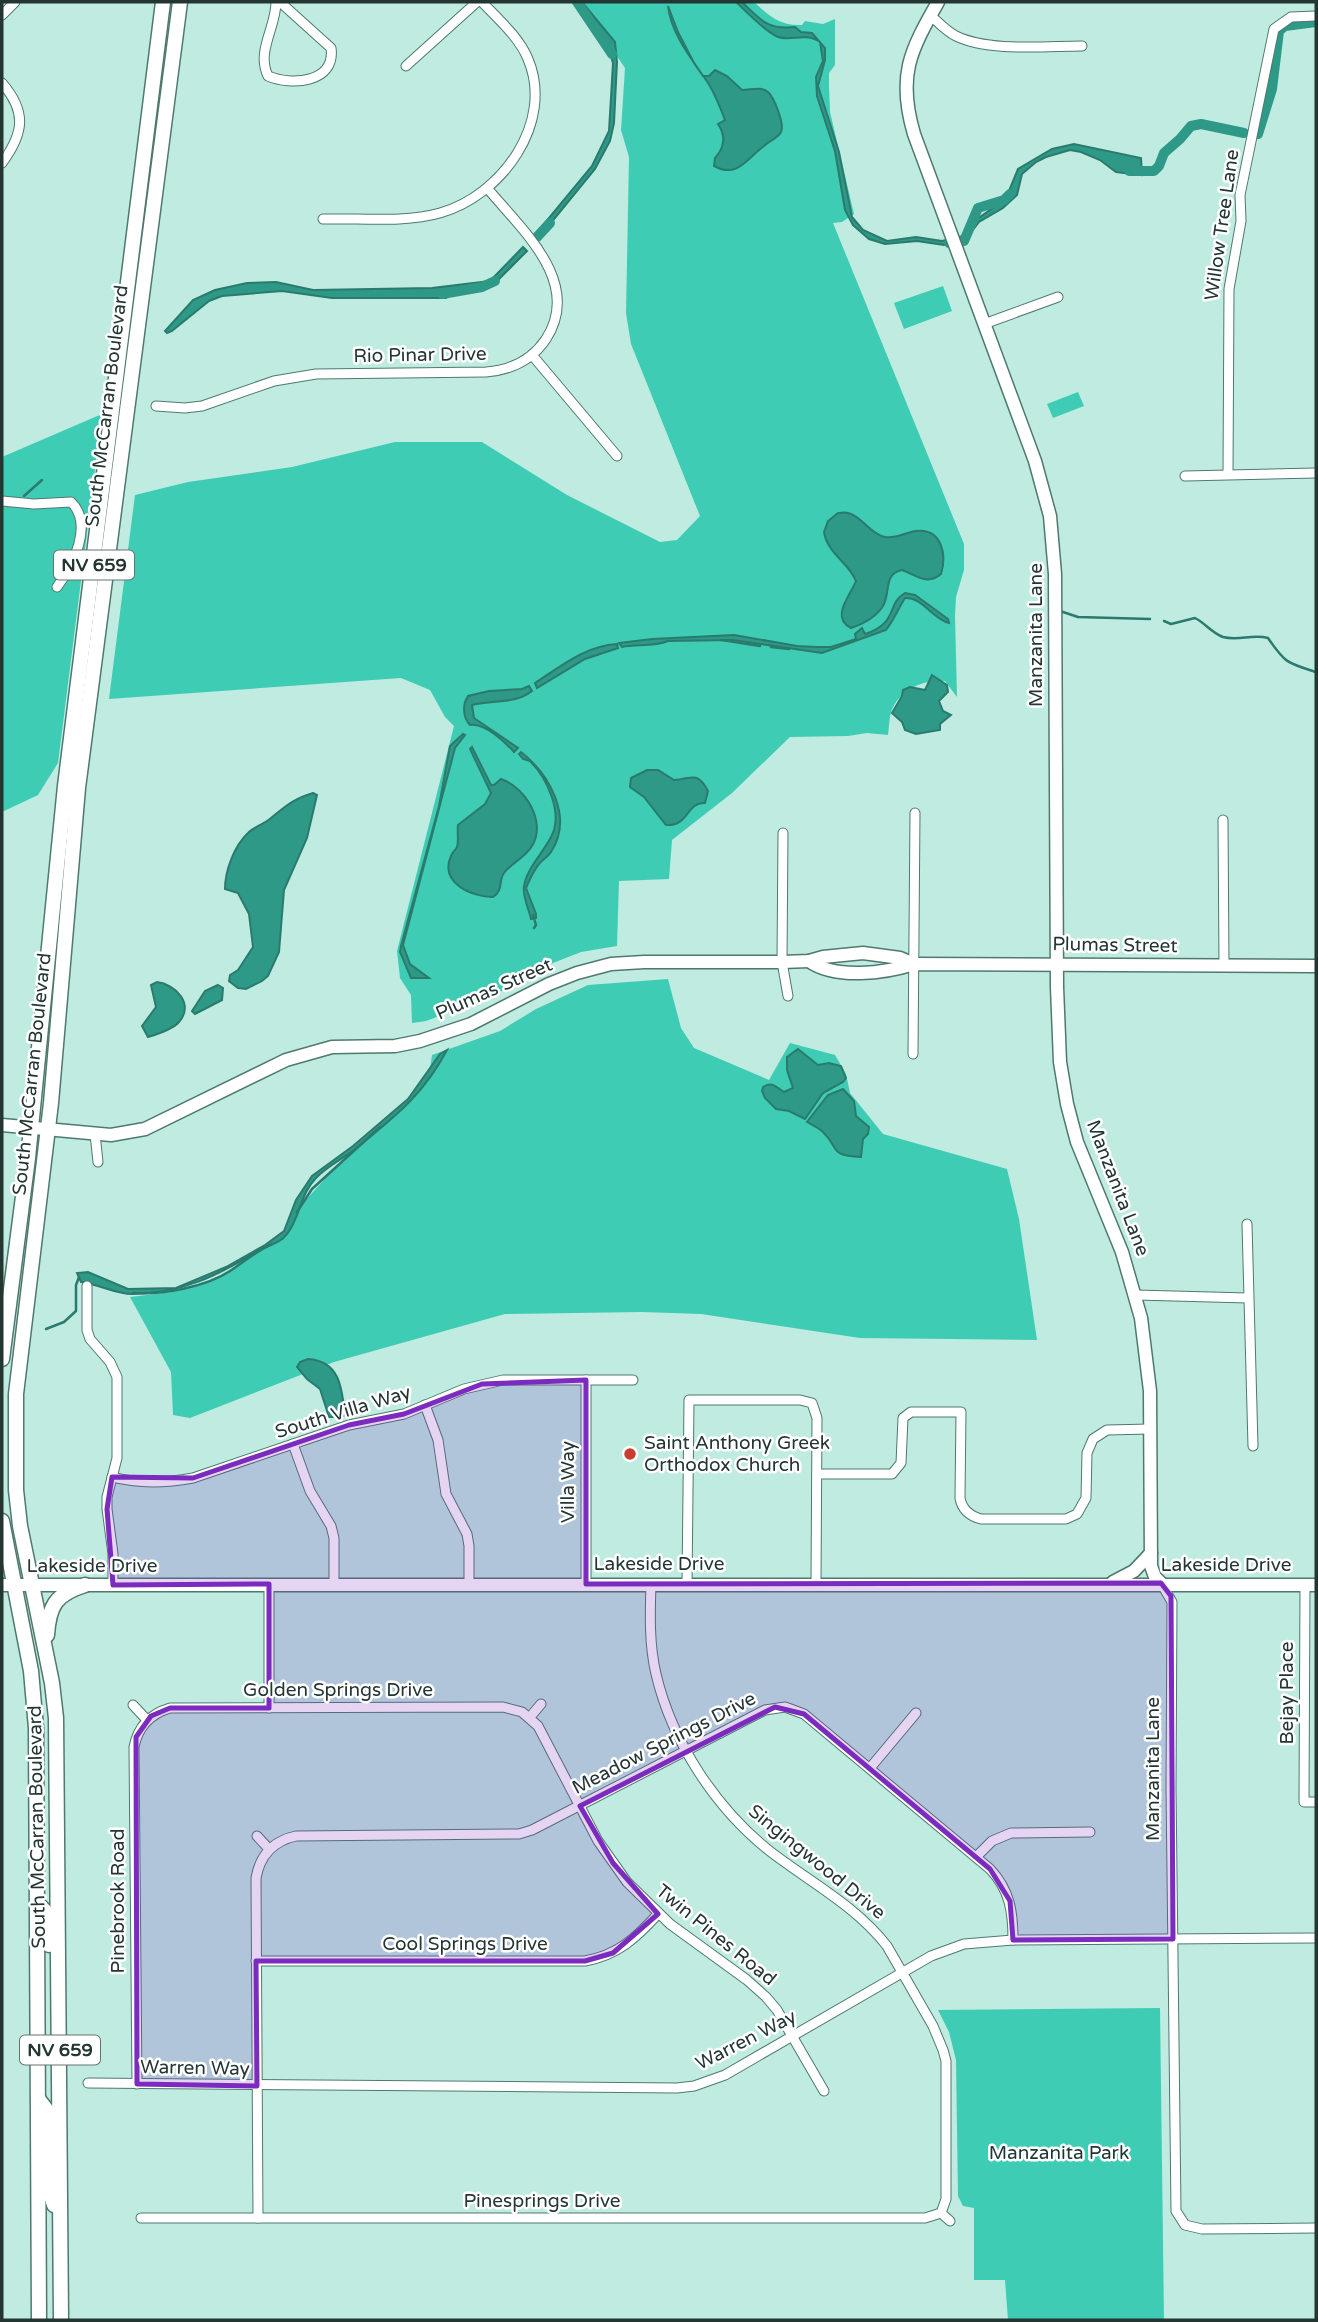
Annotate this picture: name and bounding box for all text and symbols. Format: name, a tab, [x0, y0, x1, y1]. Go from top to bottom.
street label: Willow Tree Lane	[1200, 148, 1244, 302]
street label: South McCarran Boulevard	[81, 284, 133, 528]
street label: Rio Pinar Drive	[353, 343, 487, 367]
road number: NV 659	[54, 550, 134, 580]
street label: Manzanita Lane	[1025, 563, 1047, 707]
street label: Plumas Street	[1052, 933, 1178, 957]
street label: South McCarran Boulevard	[8, 952, 56, 1196]
street label: Plumas Street	[432, 953, 556, 1025]
street label: Manzanita Lane	[1082, 1117, 1154, 1259]
street label: South Villa Way	[273, 1381, 413, 1443]
place label: Saint Anthony Greek Orthodox Church	[644, 1432, 830, 1476]
street label: Villa Way	[557, 1441, 579, 1523]
marker: Saint Anthony Greek Orthodox Church	[622, 1446, 638, 1462]
street label: Lakeside Drive	[594, 1553, 724, 1575]
street label: Lakeside Drive	[1161, 1554, 1291, 1576]
street label: Lakeside Drive	[27, 1555, 157, 1577]
street label: Bejay Place	[1276, 1641, 1298, 1745]
street label: Golden Springs Drive	[243, 1679, 433, 1701]
street label: Meadow Springs Drive	[569, 1687, 759, 1799]
street label: Manzanita Lane	[1142, 1697, 1164, 1841]
street label: South McCarran Boulevard	[24, 1705, 50, 1949]
street label: Singingwood Drive	[744, 1800, 890, 1924]
street label: Pinebrook Road	[107, 1829, 129, 1973]
street label: Twin Pines Road	[652, 1880, 780, 1990]
street label: Cool Springs Drive	[382, 1933, 548, 1955]
street label: Warren Way	[692, 2005, 800, 2075]
road number: NV 659	[20, 2036, 100, 2064]
street label: Warren Way	[140, 2056, 250, 2080]
park label: Manzanita Park	[989, 2142, 1129, 2164]
street label: Pinesprings Drive	[463, 2190, 621, 2212]

